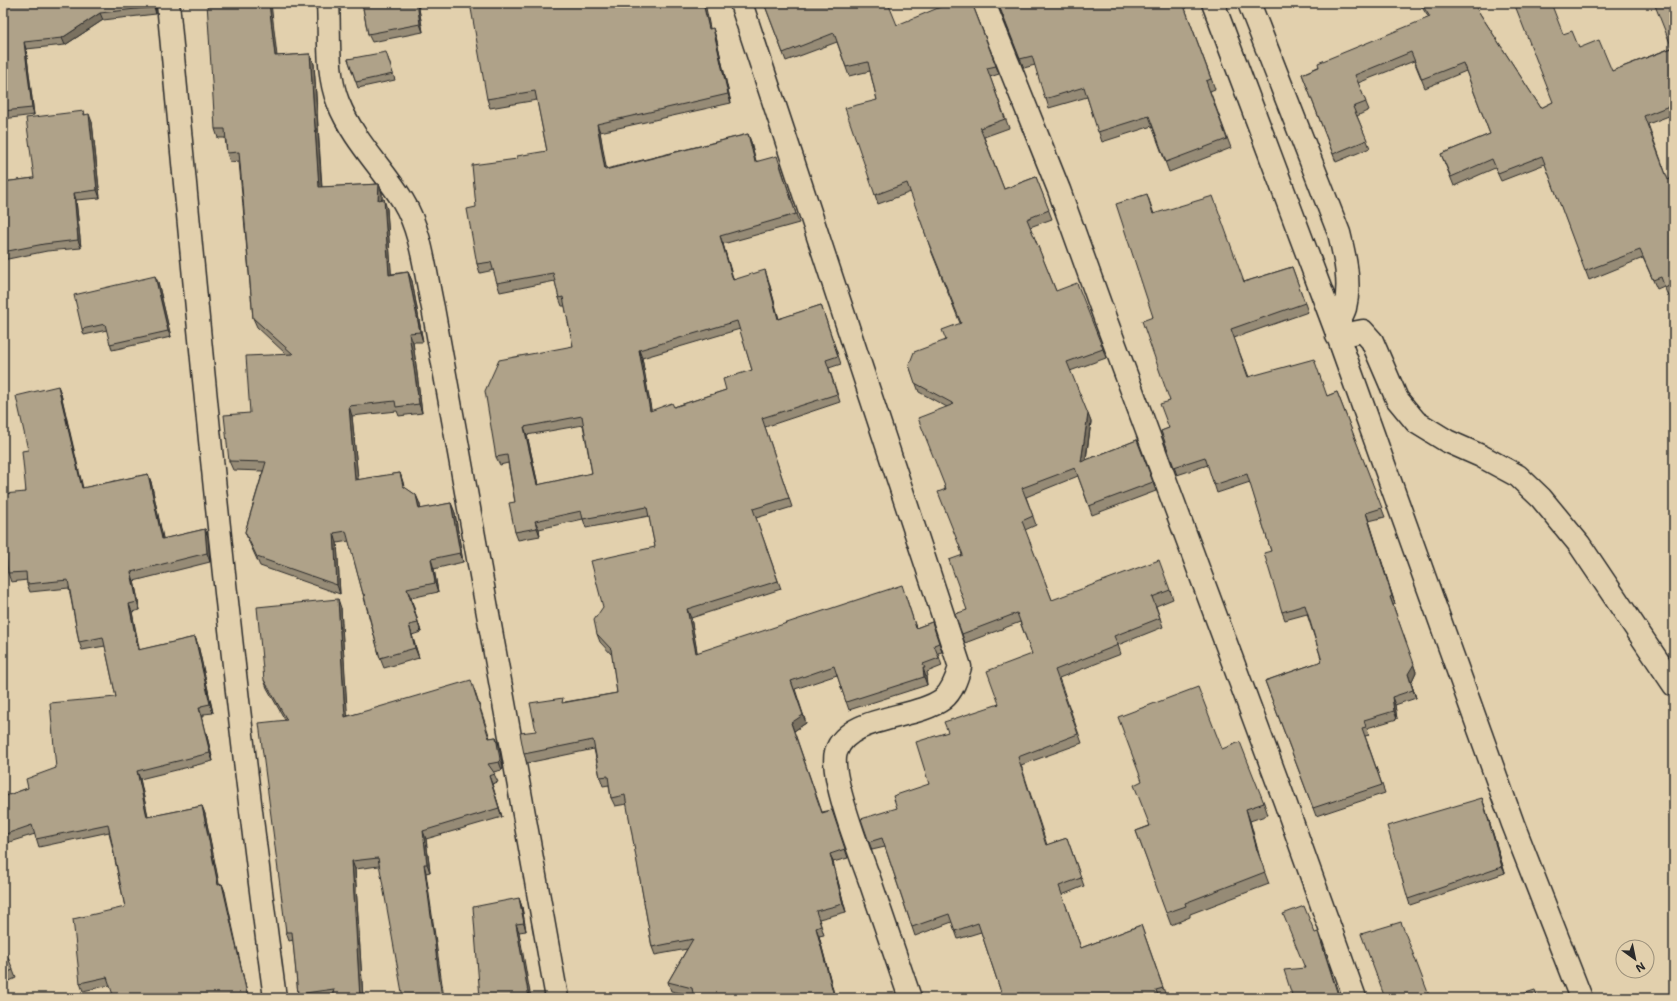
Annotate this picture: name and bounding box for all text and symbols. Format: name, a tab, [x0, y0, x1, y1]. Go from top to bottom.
north arrow	[1615, 939, 1655, 979]
text: N	[1632, 958, 1648, 976]

